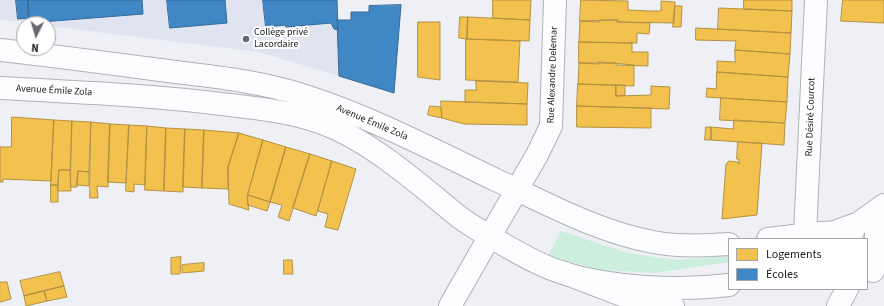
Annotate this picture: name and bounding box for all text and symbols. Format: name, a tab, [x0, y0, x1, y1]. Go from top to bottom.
north arrow	[16, 16, 56, 56]
street label: Rue Alexandre Delemar	[545, 26, 561, 124]
place label: Collège privé Lacordaire	[254, 27, 308, 50]
marker: Collège privé Lacordaire	[241, 34, 251, 44]
text: N	[31, 40, 39, 55]
street label: Rue Désiré Courcot	[804, 77, 818, 157]
street label: Avenue Émile Zola	[15, 83, 93, 99]
street label: Avenue Émile Zola	[334, 103, 410, 143]
legend	[728, 238, 868, 290]
text: Logements	[766, 246, 821, 263]
text: Écoles	[766, 266, 798, 283]

